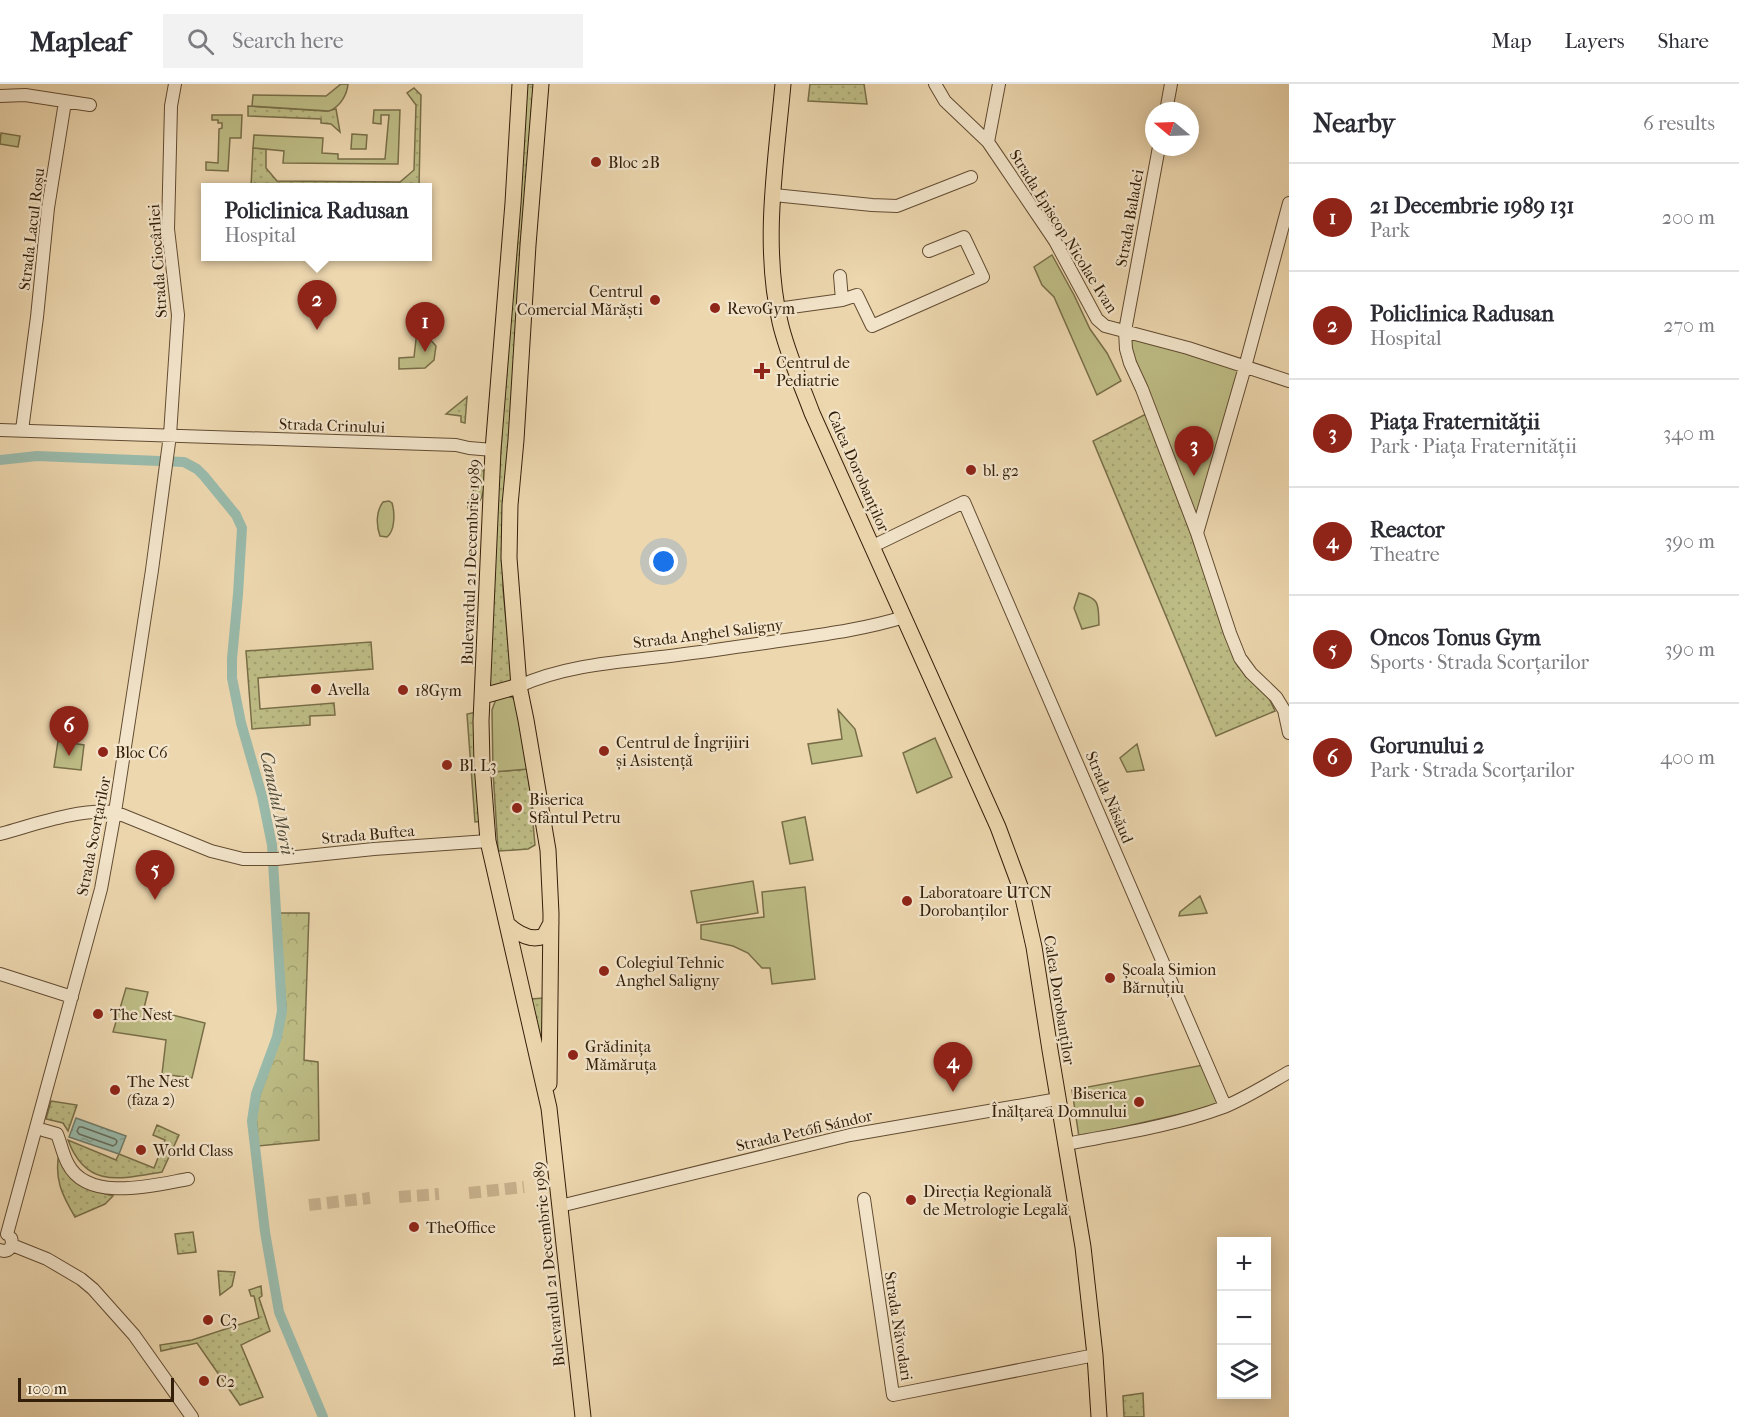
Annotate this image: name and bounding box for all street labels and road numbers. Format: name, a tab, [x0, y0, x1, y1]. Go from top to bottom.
street label: Strada Episcop Nicolae Ivan	[1005, 146, 1122, 317]
street label: Strada Lacul Roșu	[15, 167, 48, 291]
street label: Strada Baladei	[1112, 168, 1147, 268]
street label: Strada Ciocârliei	[144, 203, 171, 318]
street label: Calea Dorobanților	[822, 408, 894, 535]
street label: Strada Crinului	[279, 414, 386, 437]
street label: Bulevardul 21 Decembrie 1989	[457, 459, 484, 665]
street label: Strada Anghel Saligny	[632, 615, 785, 652]
street label: Strada Năsăud	[1082, 748, 1138, 846]
street label: Strada Scorțarilor	[73, 774, 115, 898]
street label: Strada Buftea	[321, 821, 416, 848]
street label: Calea Dorobanților	[1039, 934, 1079, 1067]
street label: Strada Petőfi Sándor	[734, 1105, 874, 1155]
street label: Bulevardul 21 Decembrie 1989	[528, 1160, 569, 1367]
street label: Strada Năvodari	[881, 1270, 917, 1382]

